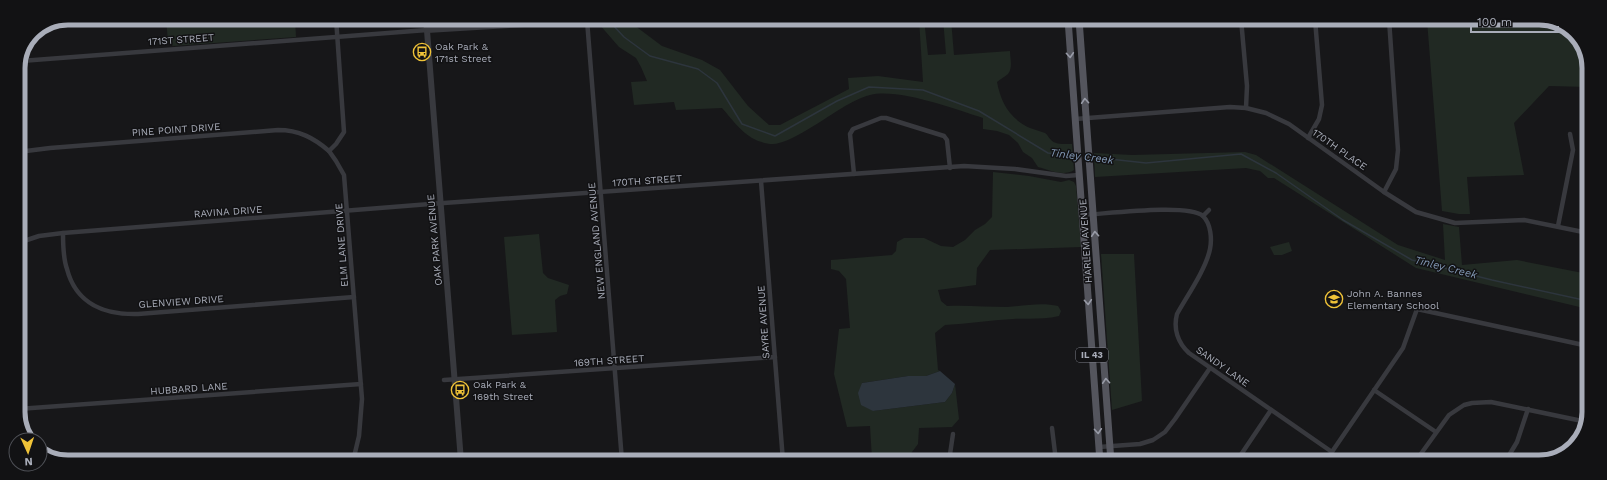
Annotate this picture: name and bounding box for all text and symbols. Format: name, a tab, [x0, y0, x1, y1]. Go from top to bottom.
scale bar	[1471, 8, 1558, 34]
text: 100 m	[1477, 15, 1512, 29]
street label: 171ST STREET	[148, 32, 214, 47]
place label: Oak Park & 171st Street	[435, 41, 492, 64]
bus stop icon: Oak Park & 171st Street	[412, 42, 432, 62]
one-way arrow	[1066, 52, 1075, 58]
one-way arrow	[1081, 98, 1089, 104]
street label: PINE POINT DRIVE	[131, 121, 221, 138]
street label: 170TH PLACE	[1310, 127, 1369, 172]
water label: Tinley Creek	[1049, 146, 1115, 167]
street label: 170TH STREET	[612, 173, 682, 188]
street label: NEW ENGLAND AVENUE	[586, 182, 607, 300]
street label: OAK PARK AVENUE	[425, 194, 444, 286]
street label: HARLEM AVENUE	[1077, 199, 1094, 283]
street label: ELM LANE DRIVE	[333, 203, 350, 287]
street label: RAVINA DRIVE	[193, 204, 263, 219]
one-way arrow	[1091, 231, 1100, 237]
water label: Tinley Creek	[1413, 253, 1479, 282]
street label: SAYRE AVENUE	[755, 285, 772, 359]
place label: John A. Bannes Elementary School	[1347, 288, 1439, 311]
school or university icon: John A. Bannes Elementary School	[1324, 289, 1344, 309]
street label: GLENVIEW DRIVE	[138, 293, 224, 310]
one-way arrow	[1084, 299, 1093, 305]
street label: SANDY LANE	[1194, 344, 1251, 389]
road number: IL 43	[1076, 348, 1108, 362]
street label: 169TH STREET	[574, 353, 645, 368]
one-way arrow	[1101, 378, 1110, 384]
place label: Oak Park & 169th Street	[473, 379, 534, 402]
street label: HUBBARD LANE	[150, 380, 228, 397]
bus stop icon: Oak Park & 169th Street	[450, 380, 470, 400]
one-way arrow	[1093, 428, 1102, 434]
north arrow	[8, 432, 48, 472]
text: N	[24, 455, 33, 468]

